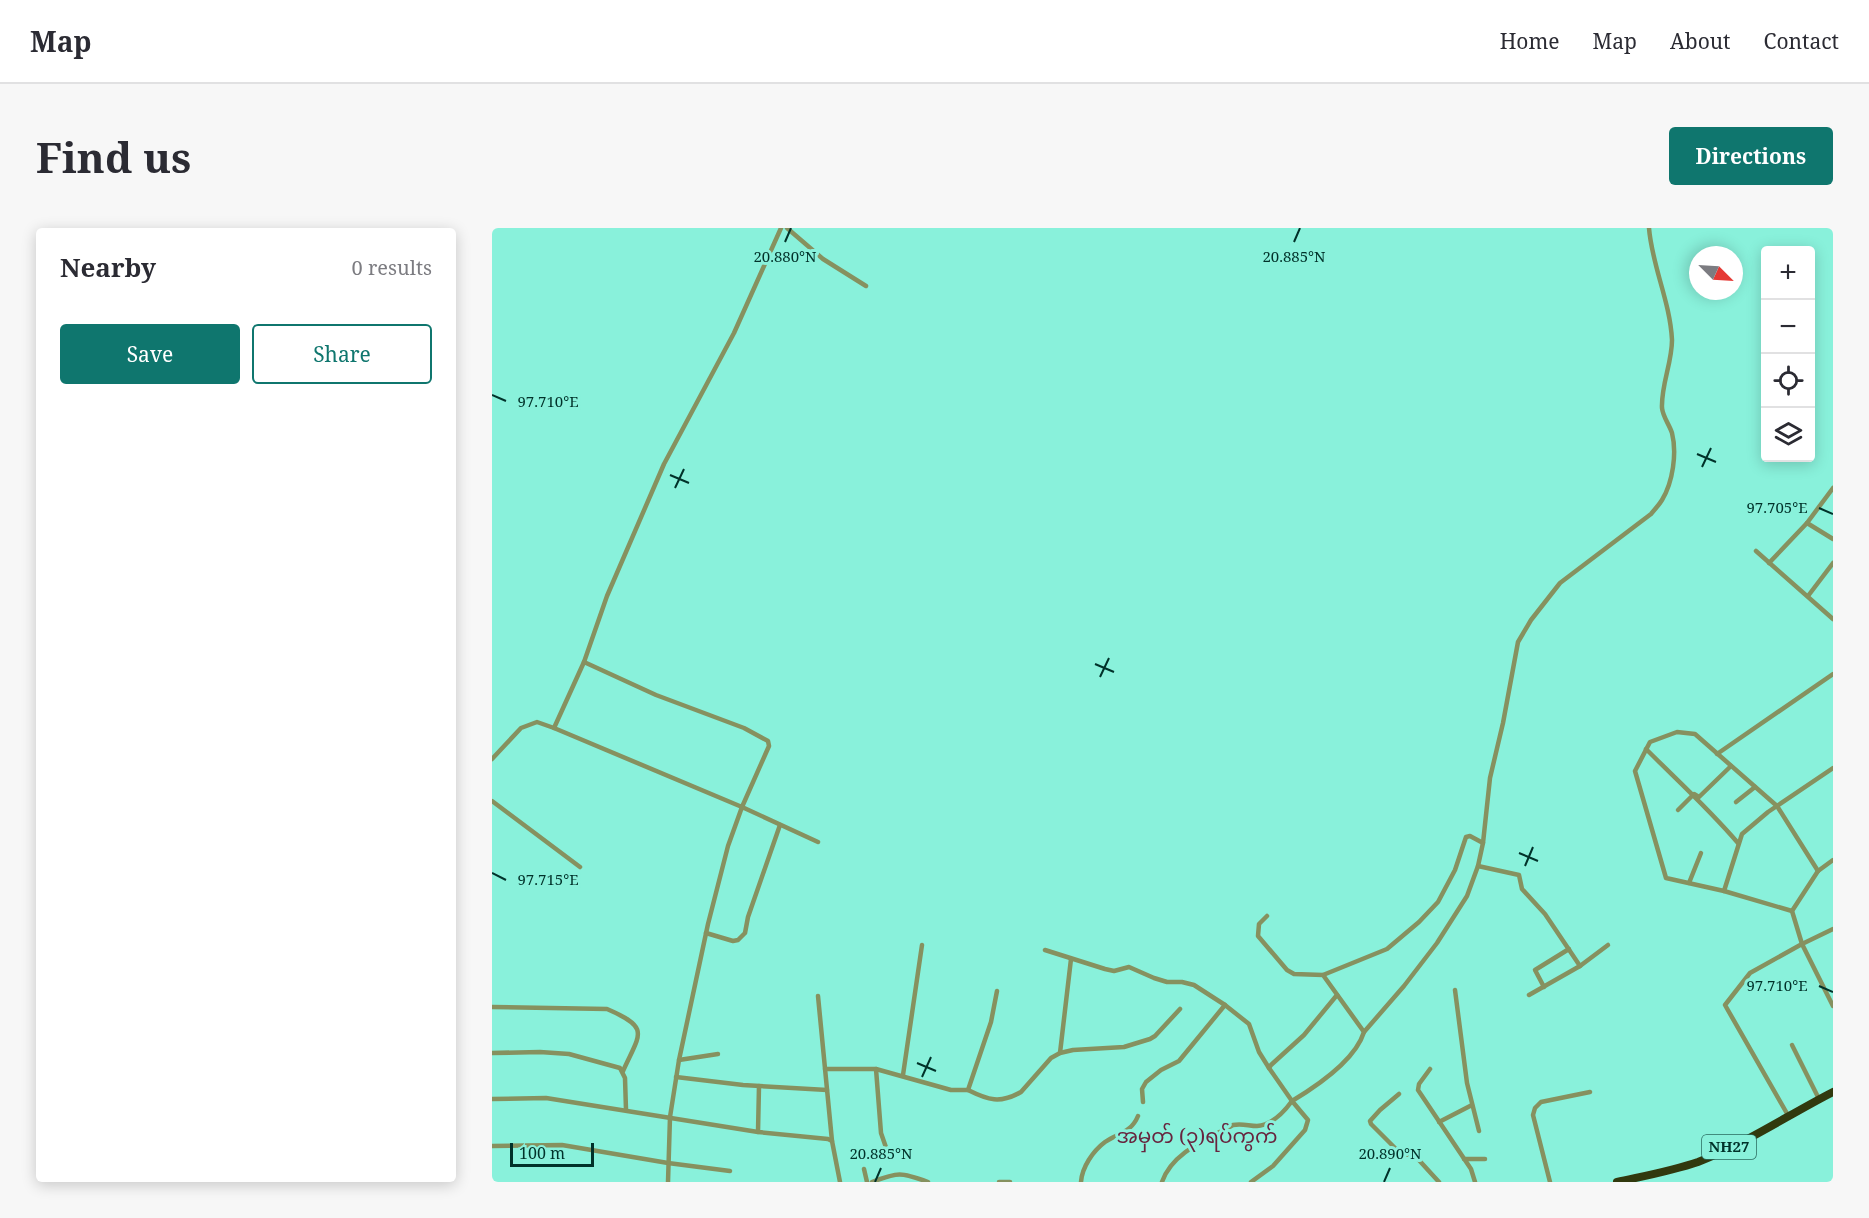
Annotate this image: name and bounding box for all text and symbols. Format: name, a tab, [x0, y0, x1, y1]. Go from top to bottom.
text: Map	[30, 22, 92, 60]
text: Home	[1500, 27, 1560, 55]
text: Map	[1593, 27, 1637, 55]
text: About	[1670, 27, 1731, 55]
text: Contact	[1764, 27, 1839, 55]
button: Directions	[1669, 127, 1833, 185]
text: Find us	[36, 128, 191, 185]
text: 20.880°N	[753, 246, 817, 266]
text: 20.885°N	[1262, 246, 1326, 266]
north arrow	[1689, 246, 1743, 300]
map controls	[1761, 246, 1815, 462]
button: +	[1761, 246, 1815, 300]
text: Nearby	[60, 249, 156, 285]
text: 0 results	[352, 254, 432, 281]
button: −	[1761, 300, 1815, 354]
button: Save	[60, 324, 240, 384]
button: Share	[252, 324, 432, 384]
button: locate	[1761, 354, 1815, 408]
text: 97.710°E	[517, 391, 579, 411]
button: layers	[1761, 408, 1815, 462]
text: 97.705°E	[1746, 497, 1808, 517]
text: 97.715°E	[517, 869, 579, 889]
text: 97.710°E	[1746, 975, 1808, 995]
district label: အမှတ် (၃)ရပ်ကွက်	[1116, 1122, 1278, 1153]
road number: NH27	[1702, 1135, 1756, 1159]
scale bar	[510, 1140, 594, 1168]
text: 100 m	[519, 1142, 565, 1164]
text: 20.885°N	[849, 1143, 913, 1163]
text: 20.890°N	[1358, 1143, 1422, 1163]

